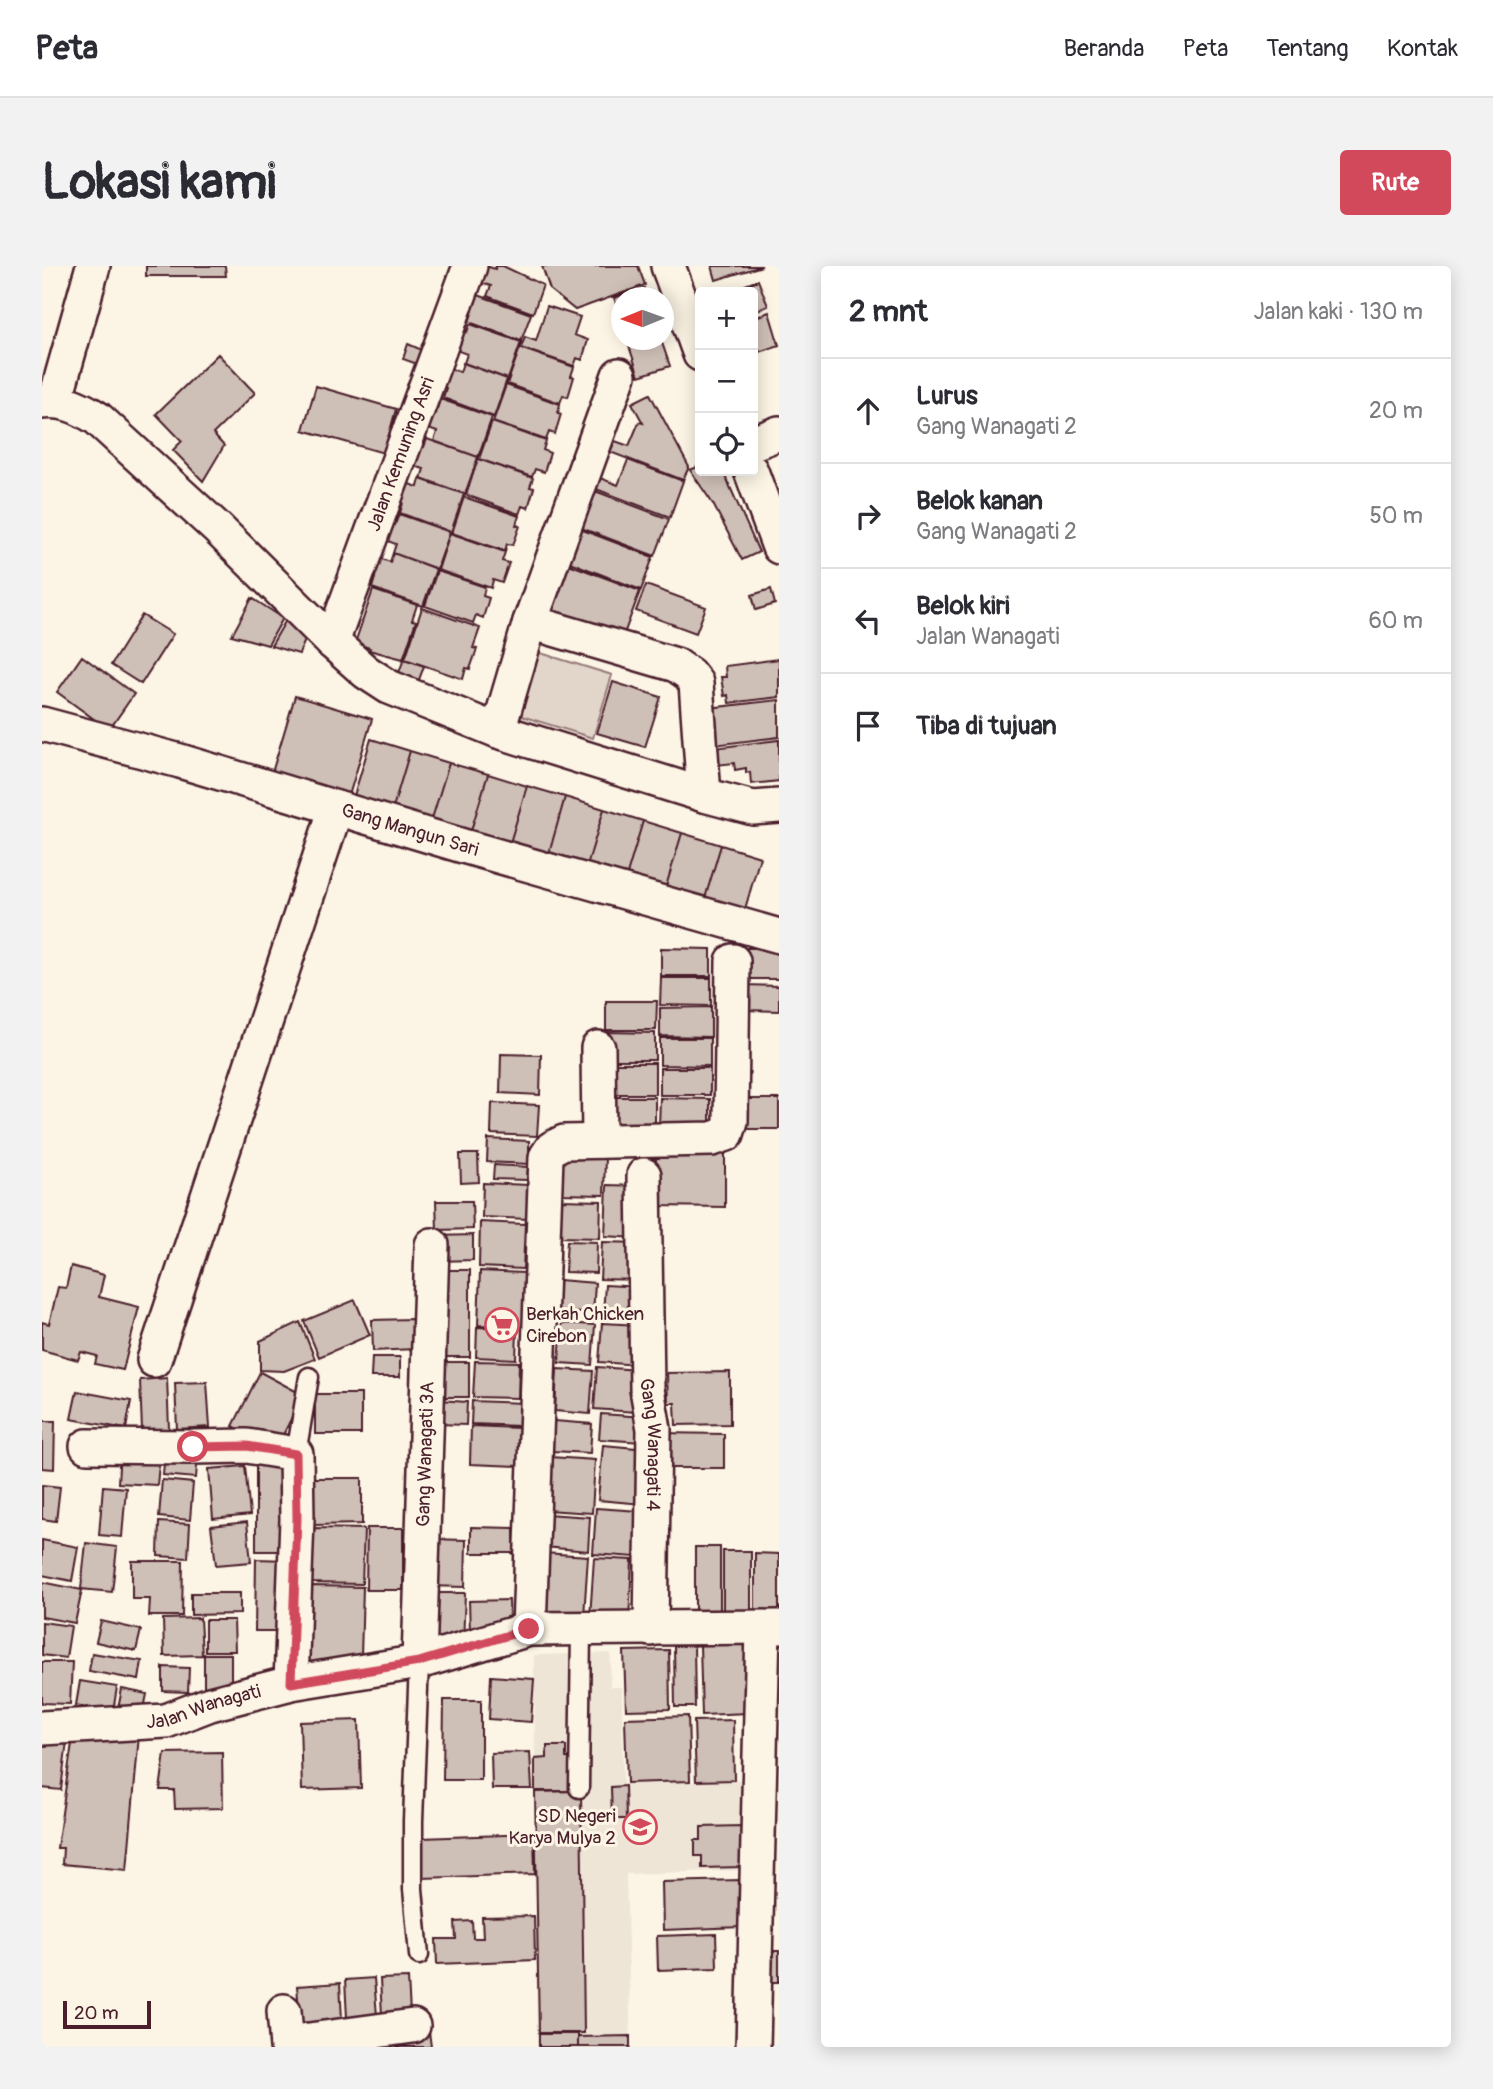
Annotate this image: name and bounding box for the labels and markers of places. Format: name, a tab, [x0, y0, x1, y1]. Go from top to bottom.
place label: Berkah Chicken Cirebon	[526, 1302, 644, 1348]
supermarket icon: Berkah Chicken Cirebon	[483, 1306, 521, 1344]
place label: SD Negeri Karya Mulya 2	[508, 1804, 616, 1850]
school or university icon: SD Negeri Karya Mulya 2	[621, 1808, 659, 1846]

